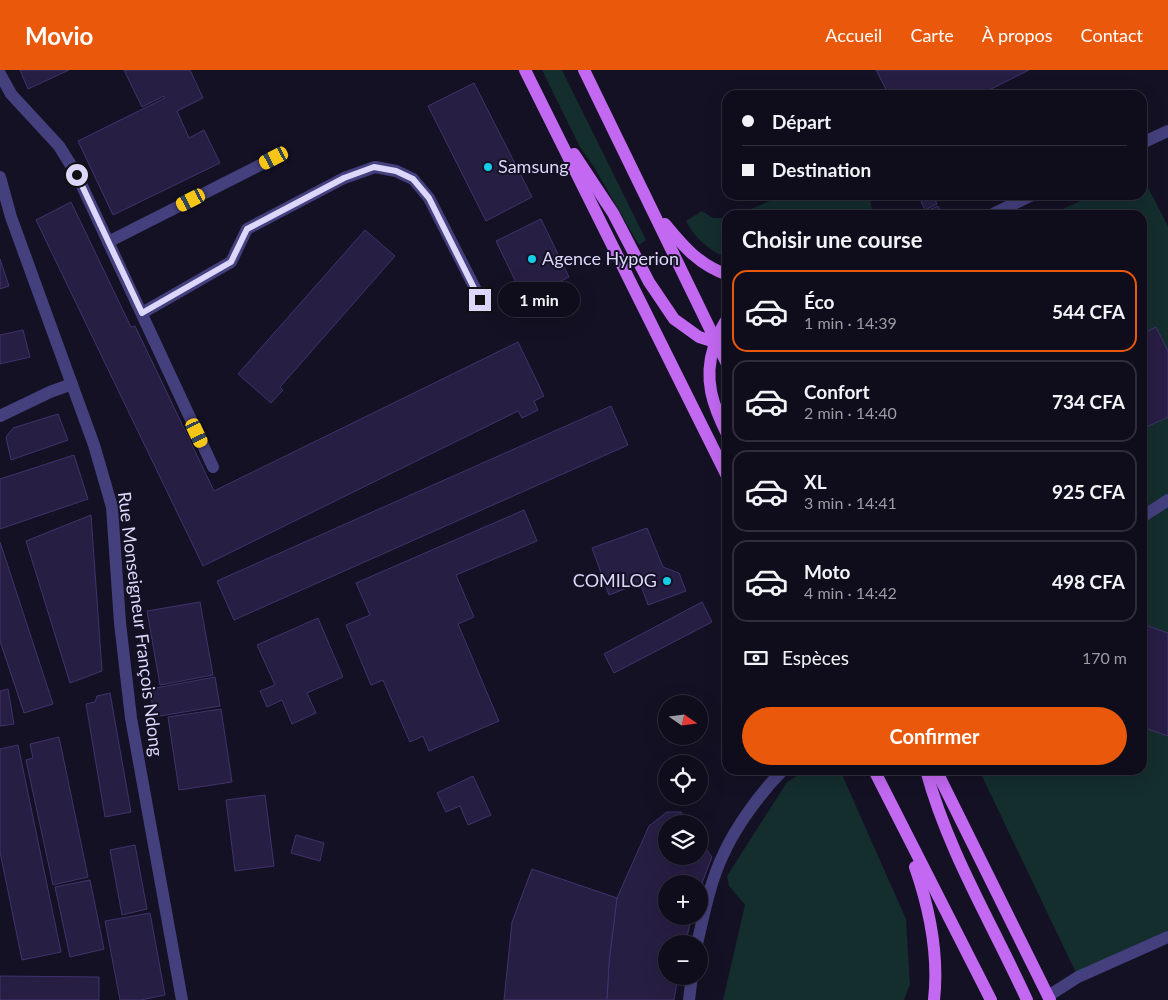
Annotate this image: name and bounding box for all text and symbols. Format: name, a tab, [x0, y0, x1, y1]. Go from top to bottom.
text: Movio	[25, 21, 93, 50]
text: Accueil	[825, 24, 882, 46]
text: Carte	[910, 24, 954, 46]
text: À propos	[982, 24, 1053, 46]
text: Contact	[1081, 24, 1143, 46]
text: Départ	[772, 110, 831, 133]
car	[257, 145, 290, 171]
place label: Samsung	[498, 155, 569, 177]
text: Destination	[772, 158, 871, 181]
marker: Samsung	[482, 161, 494, 173]
route start	[66, 164, 88, 186]
car	[174, 187, 207, 213]
text: Choisir une course	[742, 226, 923, 253]
place label: Agence Hyperion	[542, 247, 679, 269]
marker: Agence Hyperion	[526, 253, 538, 265]
callout: 1 min	[498, 282, 580, 318]
route end	[469, 289, 491, 311]
icon: car	[744, 289, 789, 334]
text: 1 min	[519, 290, 559, 309]
text: Éco	[804, 290, 834, 313]
text: 544 CFA	[1052, 300, 1125, 323]
text: 1 min · 14:39	[804, 313, 897, 332]
icon: car	[744, 379, 789, 424]
text: Confort	[804, 380, 869, 403]
text: 734 CFA	[1052, 390, 1125, 413]
text: 2 min · 14:40	[804, 403, 897, 422]
car	[183, 416, 210, 450]
icon: car	[744, 469, 789, 514]
text: XL	[804, 470, 827, 493]
text: 925 CFA	[1052, 480, 1125, 503]
street label: Rue Monseigneur François Ndong	[114, 490, 168, 757]
text: 3 min · 14:41	[804, 493, 897, 512]
icon: car	[744, 559, 789, 604]
text: Moto	[804, 560, 850, 583]
place label: COMILOG	[573, 569, 657, 591]
text: 498 CFA	[1052, 570, 1125, 593]
marker: COMILOG	[661, 575, 673, 587]
text: 4 min · 14:42	[804, 583, 897, 602]
icon: cash	[742, 644, 770, 672]
text: Espèces	[782, 646, 849, 669]
text: 170 m	[1082, 648, 1127, 667]
north arrow	[658, 695, 708, 745]
map controls	[658, 695, 708, 985]
button: Confirmer	[742, 707, 1127, 765]
button: locate	[658, 755, 708, 805]
button: layers	[658, 815, 708, 865]
button: +	[658, 875, 708, 925]
button: −	[658, 935, 708, 985]

